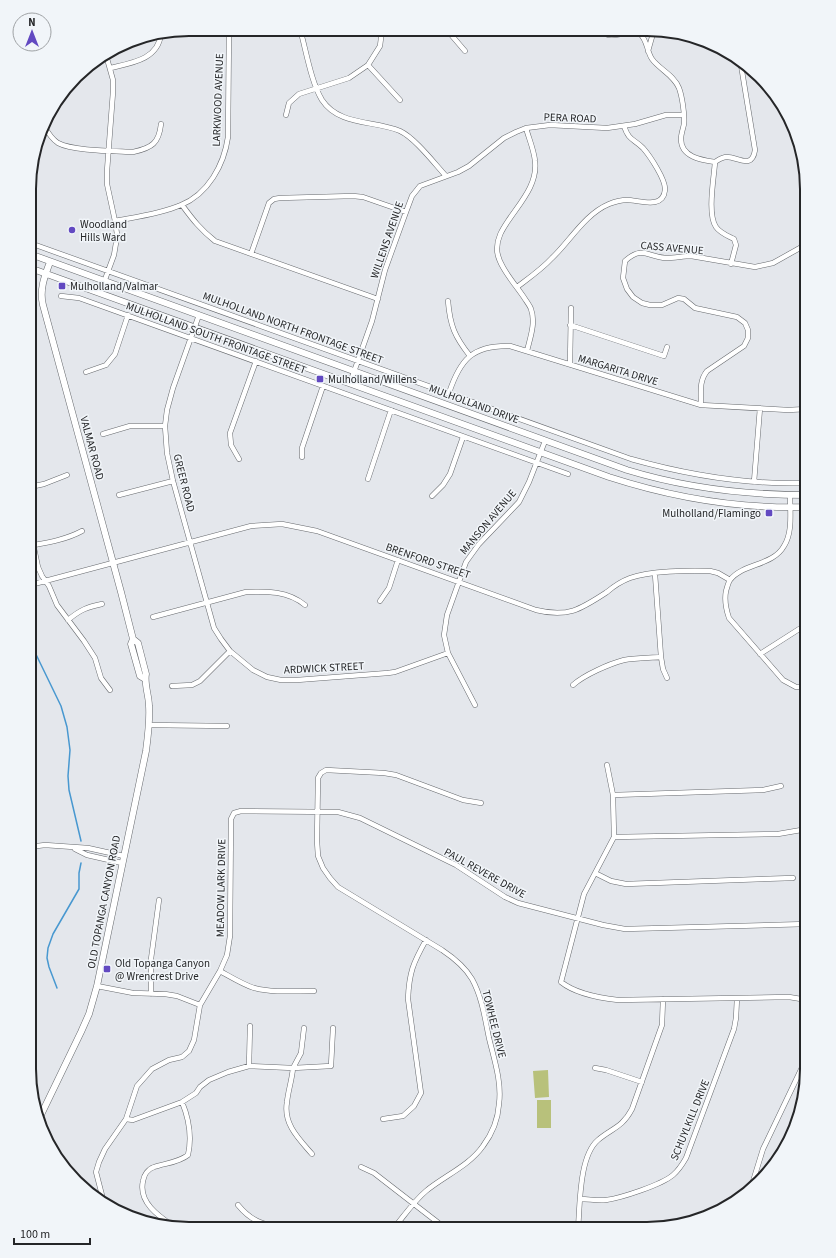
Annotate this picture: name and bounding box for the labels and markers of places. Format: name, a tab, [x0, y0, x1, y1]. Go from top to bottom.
place label: Woodland Hills Ward	[80, 217, 127, 245]
marker: Woodland Hills Ward	[67, 225, 77, 235]
place label: Mulholland/Valmar	[70, 279, 158, 294]
marker: Mulholland/Valmar	[57, 281, 67, 291]
place label: Mulholland/Willens	[328, 372, 417, 387]
marker: Mulholland/Willens	[315, 374, 325, 384]
place label: Mulholland/Flamingo	[662, 506, 761, 521]
marker: Mulholland/Flamingo	[764, 508, 774, 518]
place label: Old Topanga Canyon @ Wrencrest Drive	[115, 956, 210, 984]
marker: Old Topanga Canyon @ Wrencrest Drive	[102, 964, 112, 974]

